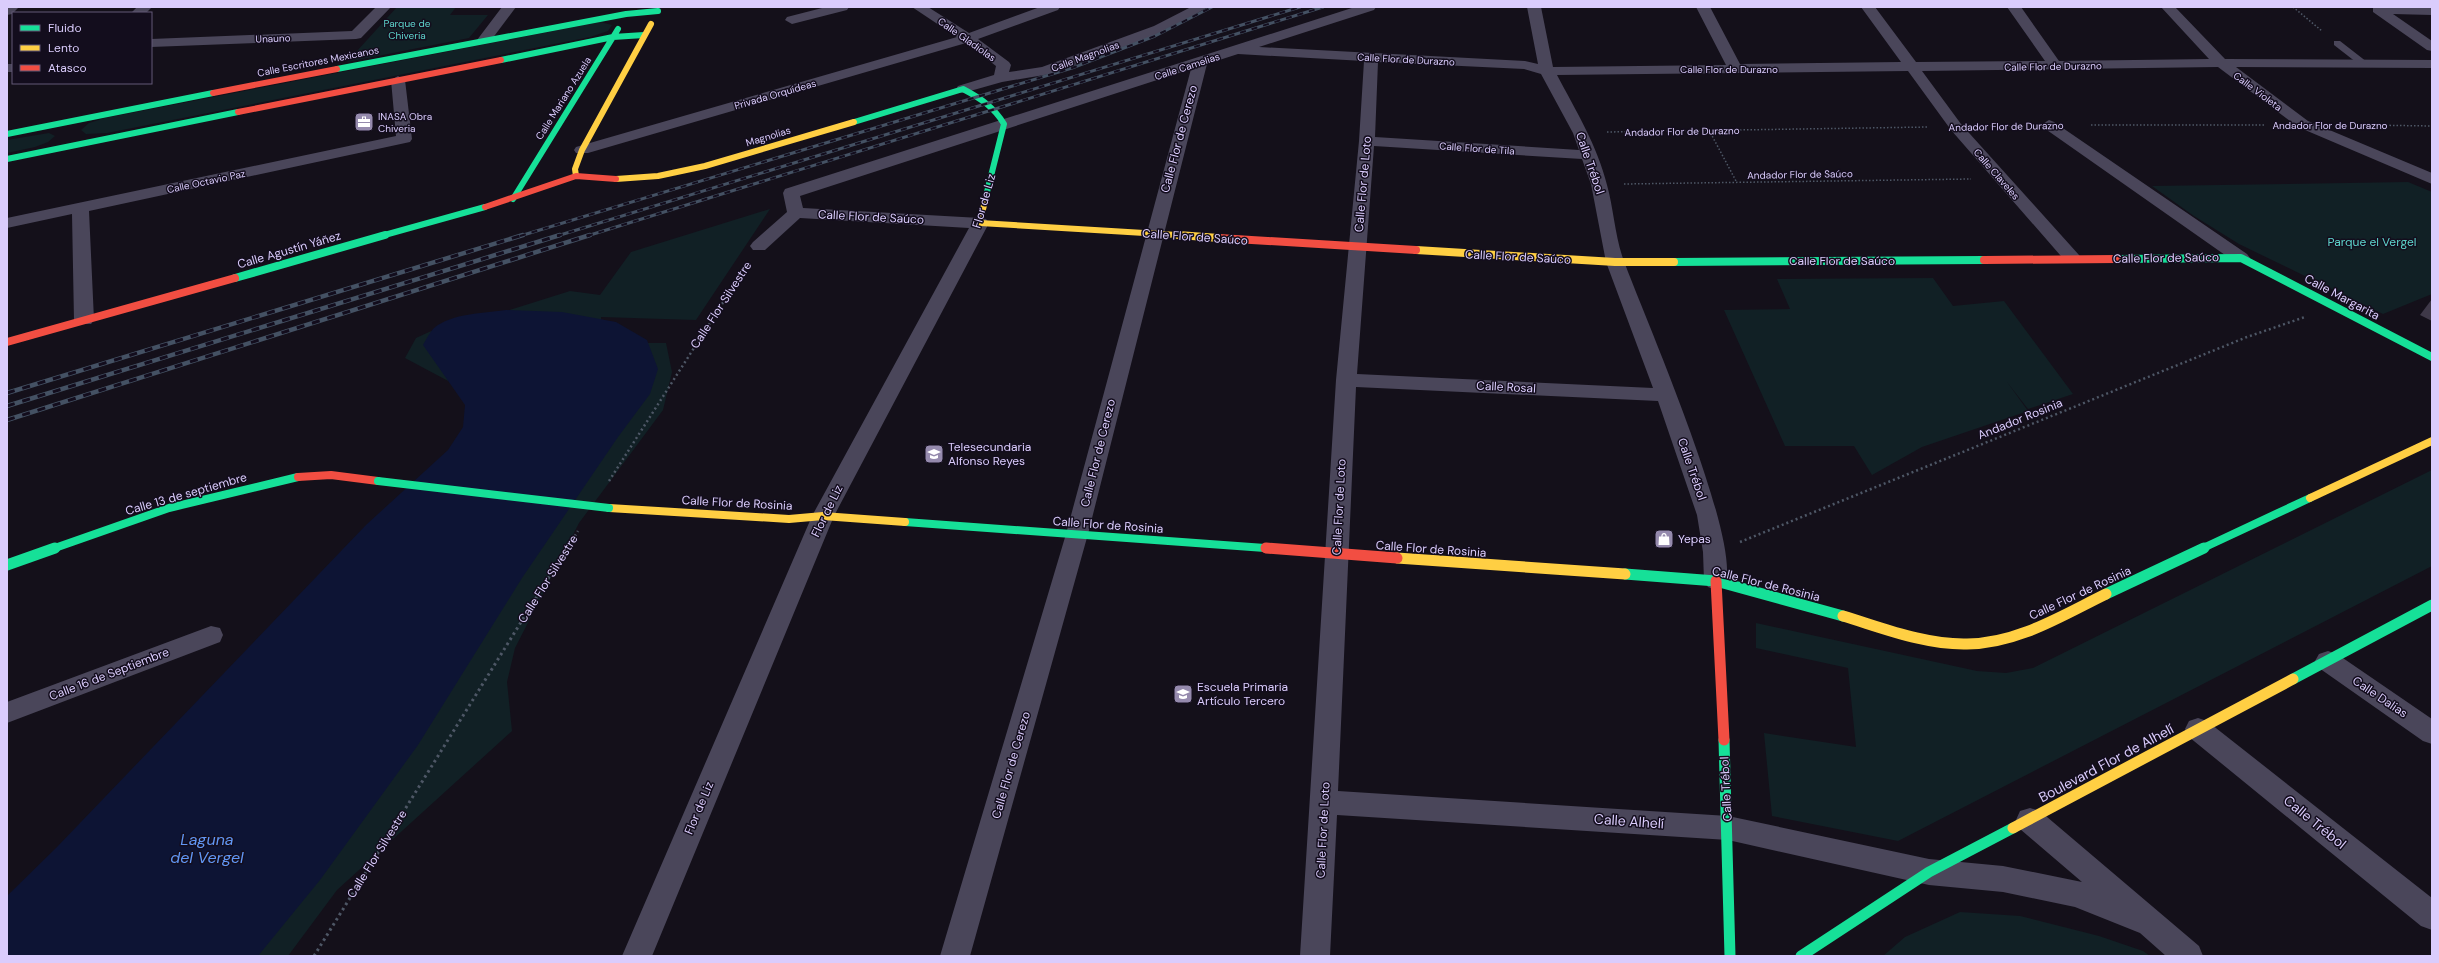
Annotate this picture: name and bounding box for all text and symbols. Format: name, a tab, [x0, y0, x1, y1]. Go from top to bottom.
legend	[12, 12, 152, 84]
street label: Calle Gladiolas	[935, 15, 998, 64]
park label: Parque de Chiveria	[384, 17, 431, 42]
text: Fluido	[48, 20, 82, 36]
street label: Unauno	[255, 31, 291, 46]
street label: Calle Magnolias	[1049, 38, 1121, 75]
text: Lento	[48, 40, 79, 56]
street label: Calle Escritores Mexicanos	[256, 43, 380, 80]
street label: Calle Camelias	[1153, 50, 1221, 83]
street label: Calle Flor de Durazno	[1357, 50, 1455, 69]
street label: Calle Mariano Azuela	[533, 54, 594, 142]
street label: Calle Flor de Durazno	[2004, 59, 2102, 74]
text: Atasco	[48, 60, 87, 76]
street label: Calle Flor de Durazno	[1680, 63, 1778, 76]
street label: Calle Violeta	[2231, 69, 2285, 114]
street label: Privada Orquídeas	[733, 77, 818, 112]
street label: Calle Flor de Cerezo	[1157, 83, 1201, 195]
place label: INASA Obra Chiveria	[378, 110, 432, 135]
office icon: INASA Obra Chiveria	[353, 111, 375, 133]
street label: Andador Flor de Durazno	[1948, 119, 2064, 134]
street label: Andador Flor de Durazno	[2272, 119, 2388, 132]
street label: Magnolias	[744, 124, 792, 149]
street label: Andador Flor de Durazno	[1624, 124, 1740, 139]
street label: Calle Trébol	[1572, 130, 1608, 196]
street label: Calle Flor de Loto	[1351, 135, 1375, 233]
street label: Calle Flor de Tila	[1439, 139, 1515, 158]
street label: Calle Claveles	[1971, 146, 2022, 203]
street label: Calle Octavio Paz	[166, 167, 247, 196]
street label: Andador Flor de Saúco	[1747, 167, 1853, 182]
street label: Flor de Liz	[969, 172, 999, 230]
street label: Calle Flor de Saúco	[818, 206, 924, 228]
street label: Calle Flor de Saúco	[1141, 225, 1249, 249]
street label: Calle Agustín Yáñez	[235, 228, 343, 272]
park label: Parque el Vergel	[2328, 234, 2416, 250]
street label: Calle Flor de Saúco	[1465, 246, 1571, 268]
street label: Calle Flor de Saúco	[2113, 249, 2219, 267]
street label: Calle Flor de Saúco	[1789, 253, 1895, 269]
street label: Calle Flor Silvestre	[687, 258, 755, 352]
street label: Calle Margarita	[2302, 270, 2382, 324]
street label: Calle Rosal	[1476, 377, 1536, 397]
street label: Andador Rosinia	[1975, 395, 2065, 443]
street label: Calle Flor de Cerezo	[1077, 397, 1119, 509]
street label: Calle Trébol	[1674, 436, 1710, 502]
place label: Telesecundaria Alfonso Reyes	[948, 439, 1031, 469]
school or university icon: Telesecundaria Alfonso Reyes	[923, 443, 945, 465]
street label: Calle Flor de Loto	[1328, 458, 1350, 556]
street label: Calle 13 de septiembre	[123, 469, 249, 519]
street label: Flor de Liz	[808, 482, 846, 540]
street label: Calle Flor de Rosinia	[681, 492, 793, 514]
street label: Calle Flor de Rosinia	[1052, 513, 1164, 537]
shop icon: Yepas	[1653, 528, 1675, 550]
place label: Yepas	[1678, 531, 1711, 547]
street label: Calle Flor Silvestre	[514, 532, 582, 626]
street label: Calle Flor de Rosinia	[1375, 537, 1487, 561]
street label: Calle Flor de Rosinia	[2026, 562, 2134, 624]
street label: Calle Flor de Rosinia	[1710, 563, 1822, 605]
street label: Calle 16 de Septiembre	[47, 644, 171, 704]
street label: Calle Dalias	[2349, 673, 2411, 721]
place label: Escuela Primaria Artículo Tercero	[1197, 679, 1288, 709]
school or university icon: Escuela Primaria Artículo Tercero	[1172, 683, 1194, 705]
street label: Calle Flor de Cerezo	[988, 709, 1034, 821]
street label: Boulevard Flor de Alhelí	[2035, 719, 2177, 806]
street label: Calle Trébol	[1716, 756, 1736, 822]
street label: Flor de Liz	[681, 779, 717, 837]
street label: Calle Flor de Loto	[1312, 781, 1334, 879]
street label: Calle Trébol	[2280, 791, 2350, 853]
street label: Calle Flor Silvestre	[343, 807, 411, 901]
street label: Calle Alhelí	[1593, 810, 1666, 832]
water label: Laguna del Vergel	[170, 829, 244, 868]

